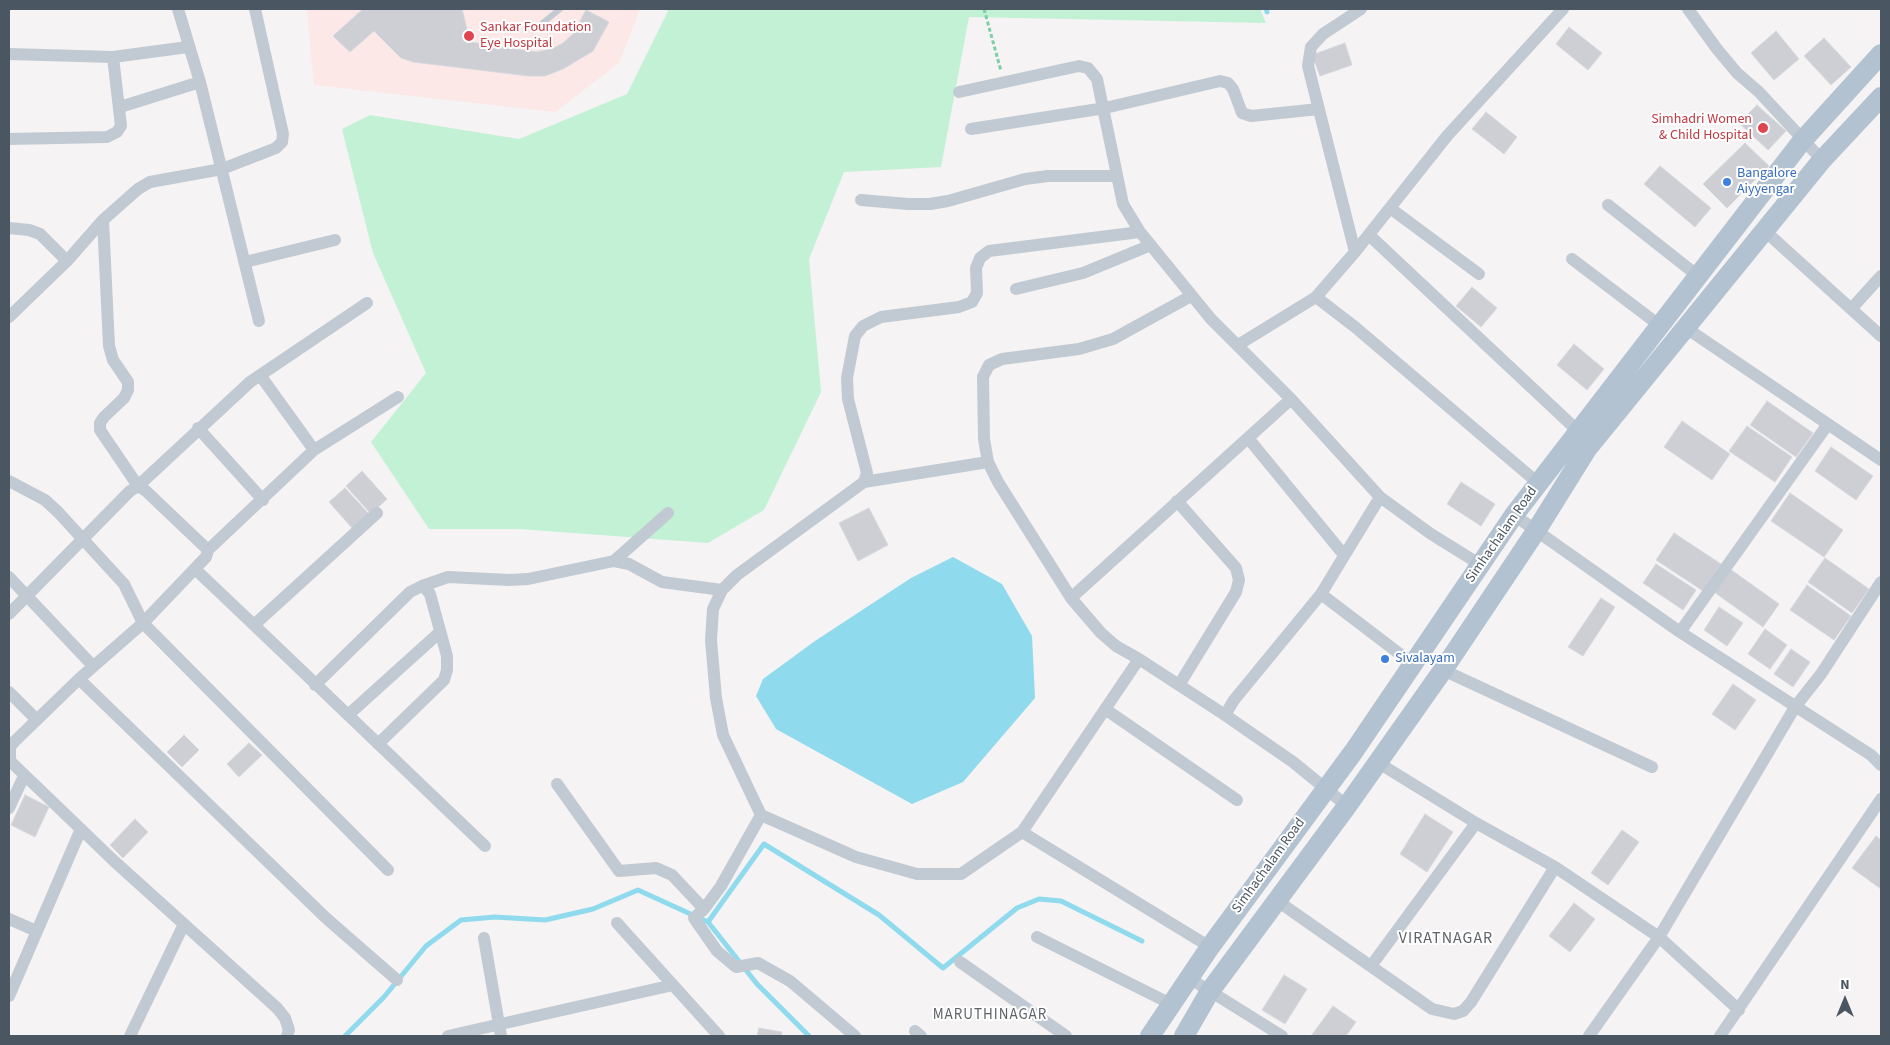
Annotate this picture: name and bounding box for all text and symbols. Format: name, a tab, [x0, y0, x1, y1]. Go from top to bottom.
place label: Sankar Foundation Eye Hospital	[480, 20, 591, 52]
marker: Sankar Foundation Eye Hospital	[462, 29, 476, 43]
place label: Simhadri Women & Child Hospital	[1651, 112, 1752, 144]
marker: Simhadri Women & Child Hospital	[1756, 121, 1770, 135]
place label: Bangalore Aiyyengar	[1737, 166, 1797, 198]
marker: Bangalore Aiyyengar	[1721, 176, 1733, 188]
street label: Simhachalam Road	[1463, 484, 1541, 586]
place label: Sivalayam	[1395, 651, 1455, 667]
marker: Sivalayam	[1379, 653, 1391, 665]
street label: Simhachalam Road	[1229, 815, 1309, 917]
district label: VIRATNAGAR	[1398, 929, 1494, 949]
north arrow	[1820, 975, 1870, 1025]
text: N	[1840, 975, 1850, 995]
district label: MARUTHINAGAR	[931, 1007, 1049, 1025]

